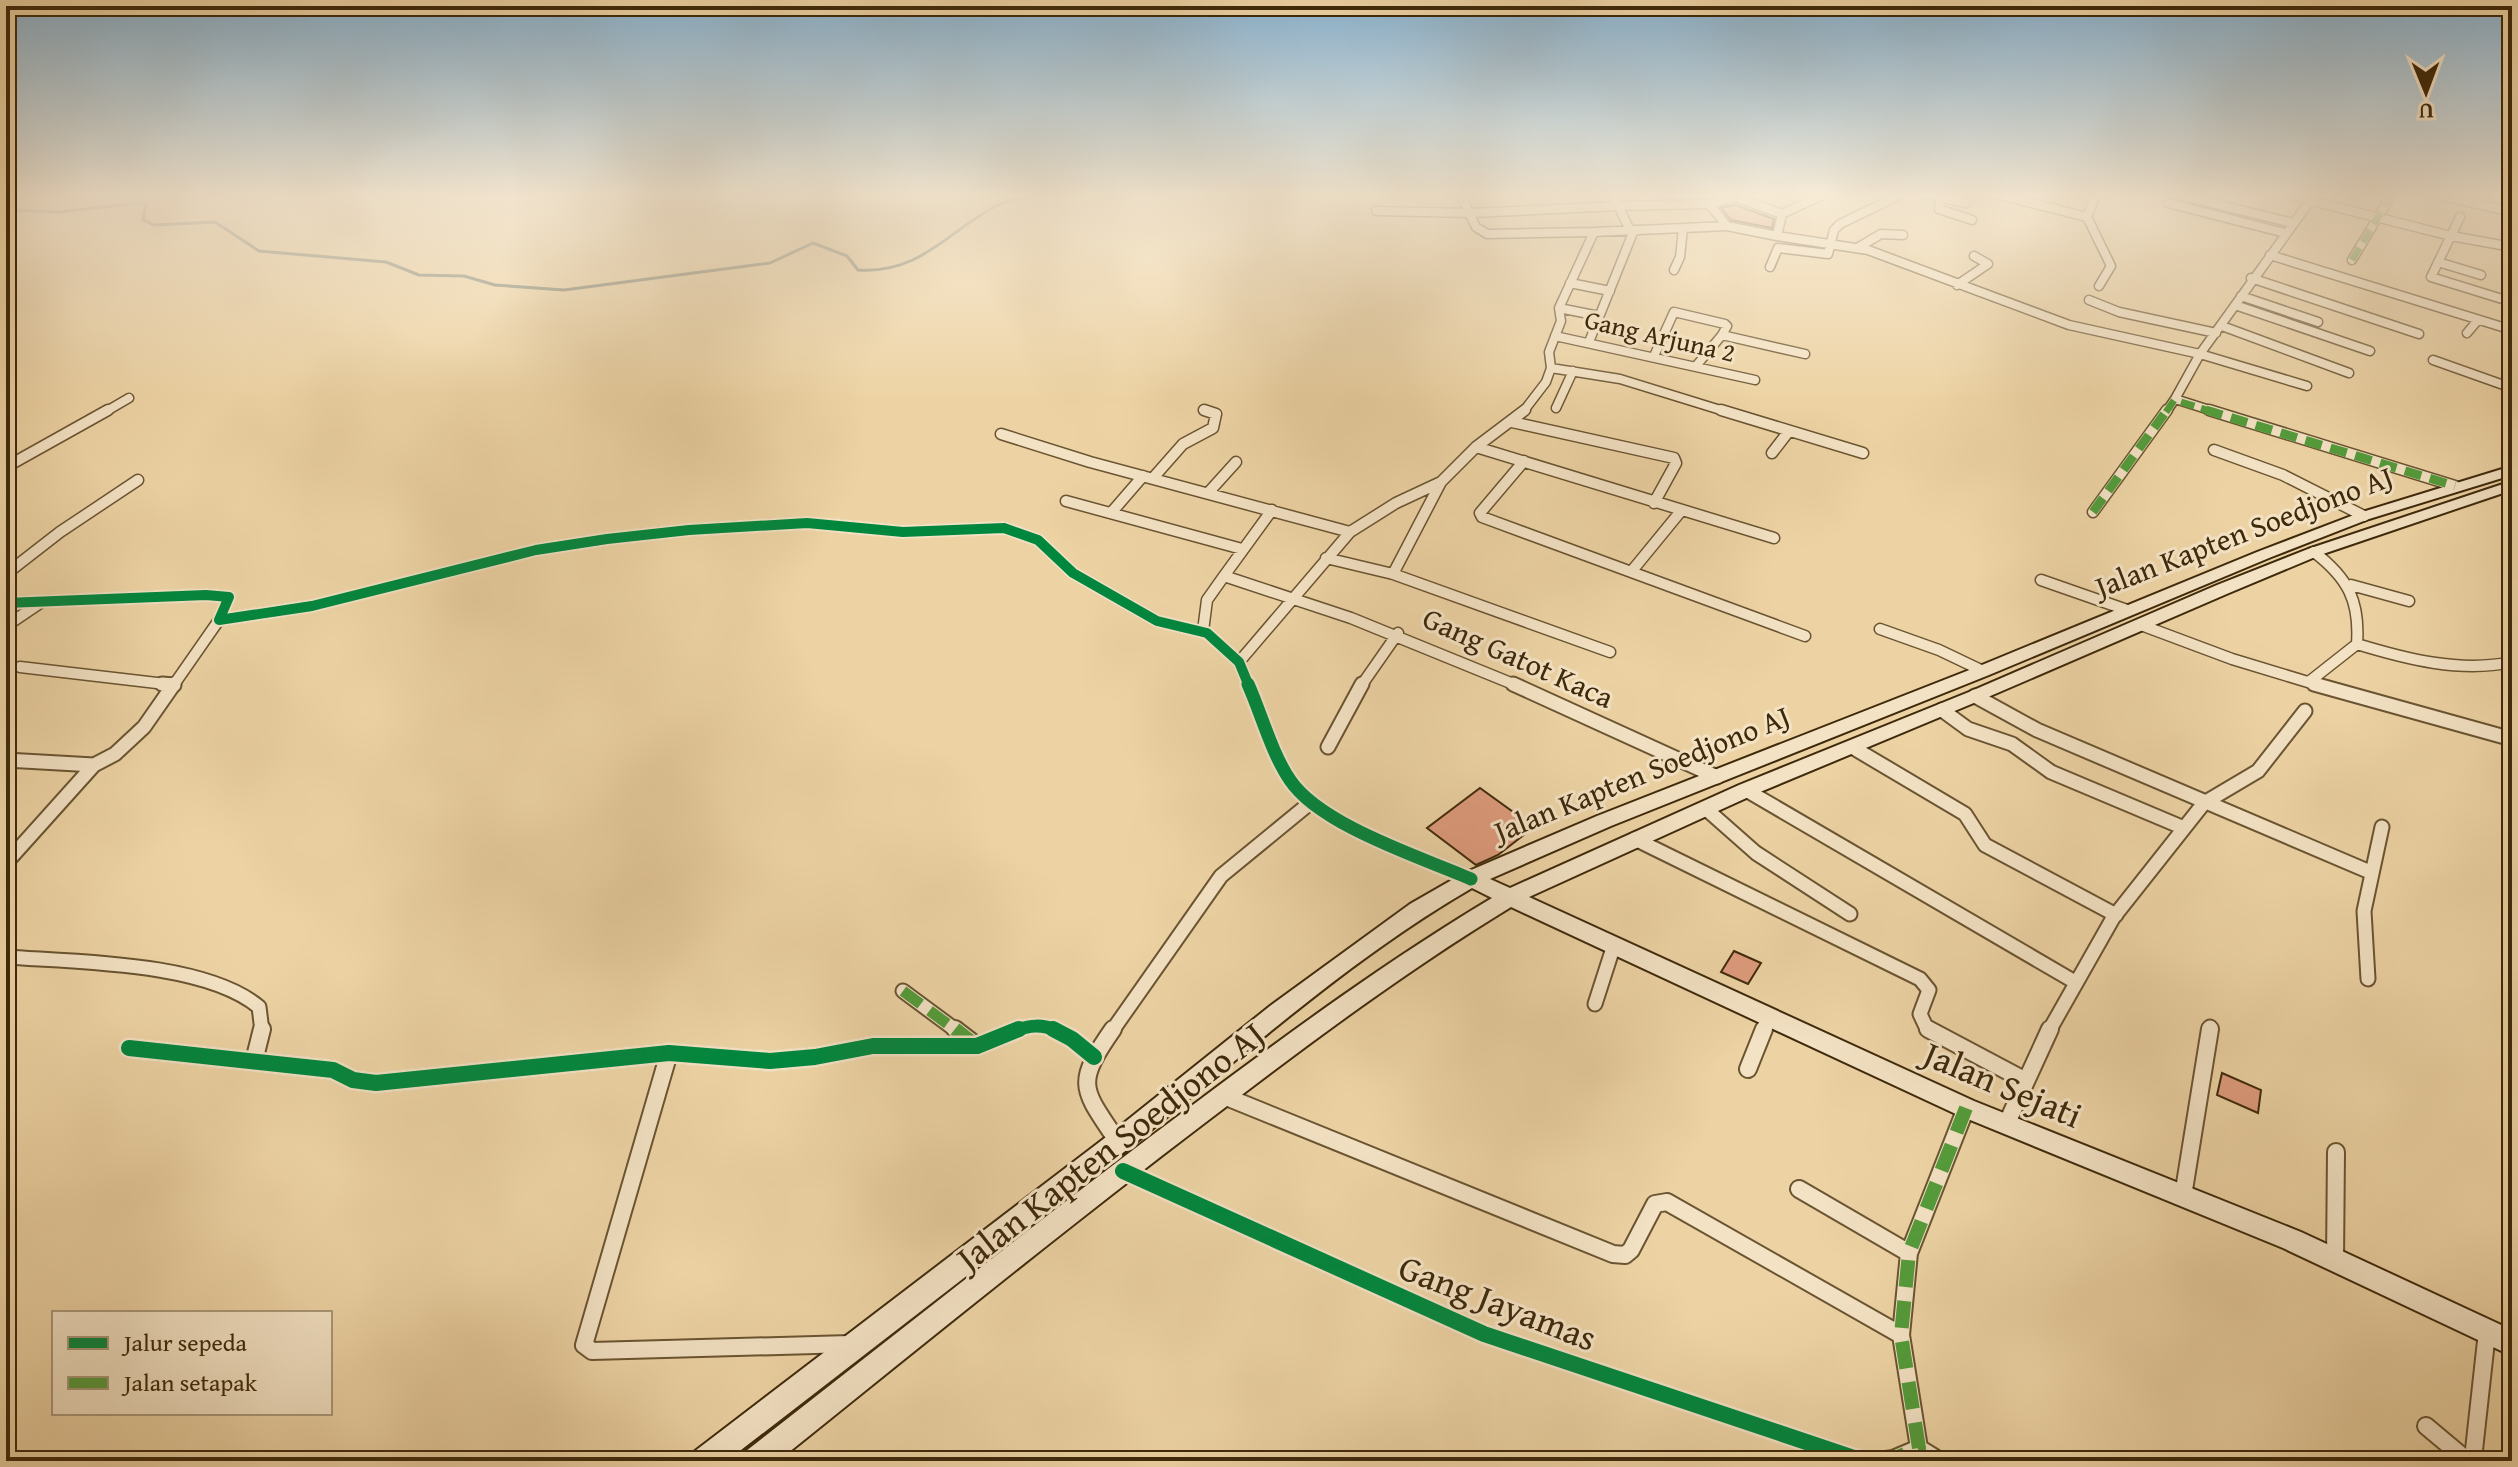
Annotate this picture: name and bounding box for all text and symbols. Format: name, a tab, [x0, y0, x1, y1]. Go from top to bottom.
north arrow	[2386, 52, 2466, 132]
text: U	[2418, 96, 2434, 128]
street label: Gang Arjuna 2	[1581, 299, 1739, 372]
street label: Jalan Kapten Soedjono AJ	[2085, 454, 2399, 610]
street label: Gang Gatot Kaca	[1416, 595, 1621, 719]
street label: Jalan Kapten Soedjono AJ	[1483, 694, 1796, 854]
street label: Jalan Kapten Soedjono AJ	[941, 1008, 1275, 1286]
street label: Jalan Sejati	[1912, 1025, 2091, 1141]
street label: Gang Jayamas	[1392, 1240, 1605, 1364]
legend	[52, 1311, 332, 1415]
text: Jalur sepeda	[121, 1325, 248, 1360]
text: Jalan setapak	[121, 1365, 258, 1400]

